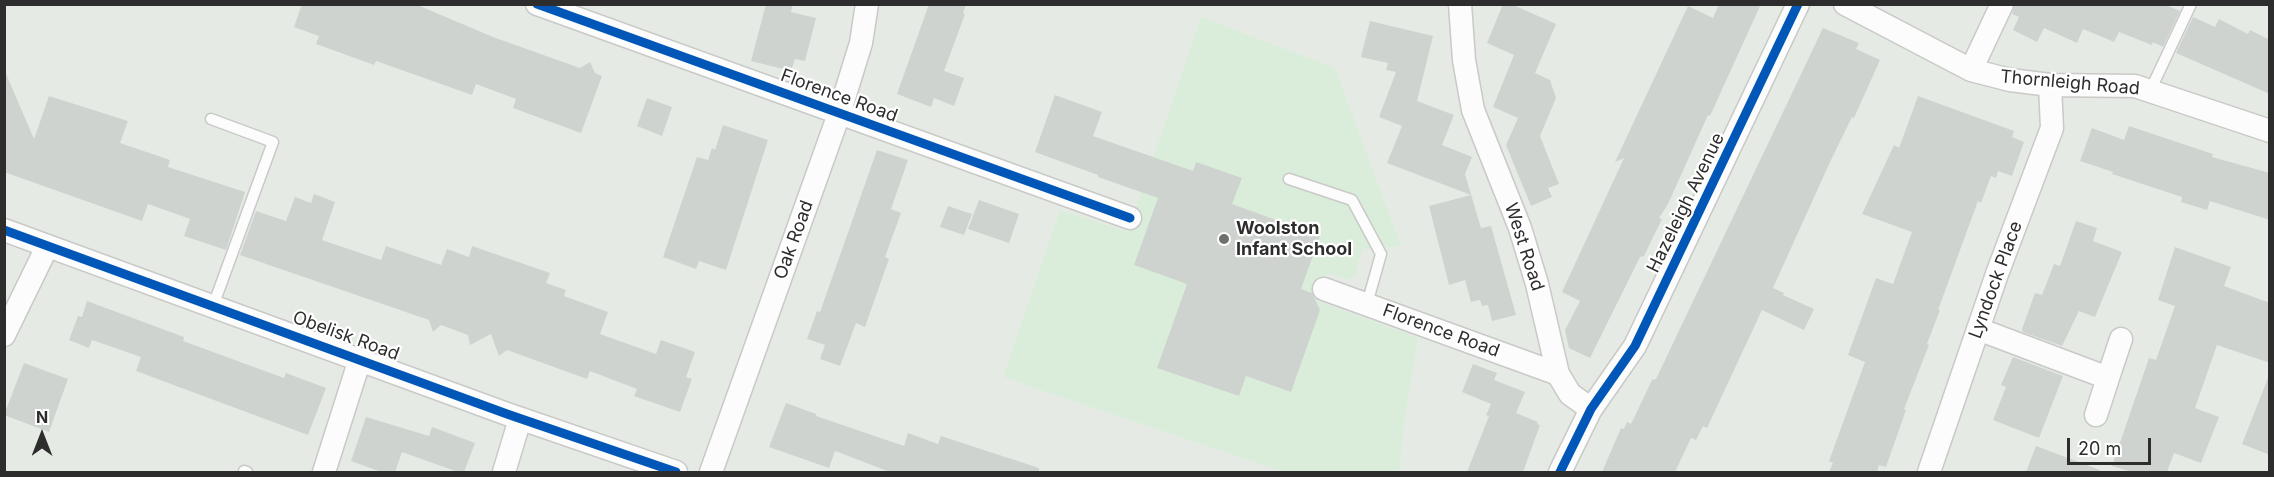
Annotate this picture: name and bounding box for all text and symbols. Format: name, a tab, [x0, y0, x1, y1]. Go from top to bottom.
street label: Florence Road	[778, 65, 900, 127]
street label: Thornleigh Road	[1999, 66, 2141, 100]
street label: Hazeleigh Avenue	[1643, 130, 1729, 276]
street label: Oak Road	[770, 198, 818, 282]
street label: West Road	[1500, 200, 1548, 294]
place label: Woolston Infant School	[1236, 218, 1352, 260]
street label: Lyndock Place	[1965, 218, 2027, 342]
marker: Woolston Infant School	[1217, 232, 1231, 246]
street label: Florence Road	[1380, 300, 1502, 362]
street label: Obelisk Road	[290, 307, 402, 365]
north arrow	[12, 405, 72, 465]
text: N	[36, 407, 48, 427]
scale bar	[2070, 426, 2154, 464]
text: 20 m	[2078, 438, 2121, 459]

